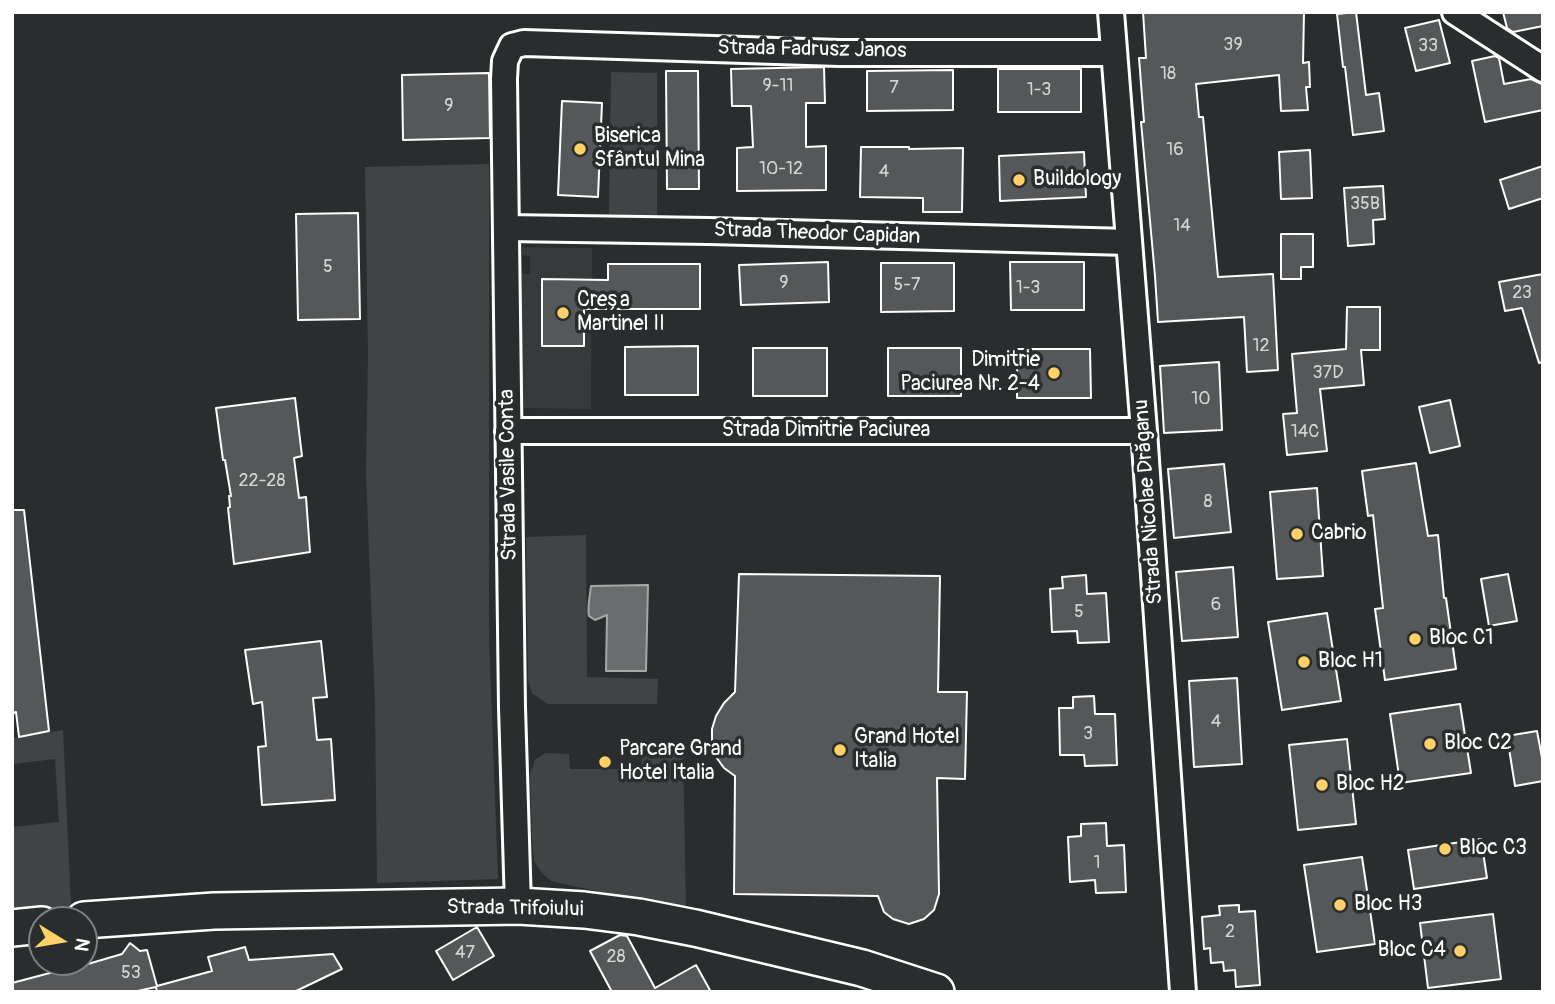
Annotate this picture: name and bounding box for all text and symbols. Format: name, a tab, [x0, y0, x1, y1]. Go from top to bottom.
house number: 39	[1223, 34, 1243, 56]
house number: 33	[1418, 35, 1438, 57]
street label: Strada Fadrusz Janos	[717, 36, 907, 64]
house number: 18	[1160, 63, 1176, 85]
house number: 9-11	[762, 75, 794, 97]
house number: 7	[889, 77, 899, 99]
house number: 1-3	[1027, 79, 1051, 101]
house number: 9	[444, 95, 454, 117]
place label: Biserica Sfântul Mina	[594, 124, 705, 174]
house number: 16	[1166, 139, 1184, 161]
marker: Biserica Sfântul Mina	[572, 141, 588, 157]
house number: 10-12	[759, 158, 803, 180]
house number: 4	[879, 161, 889, 183]
place label: Buildology	[1033, 167, 1121, 193]
marker: Buildology	[1011, 172, 1027, 188]
house number: 35B	[1350, 193, 1380, 215]
house number: 14	[1173, 215, 1191, 237]
street label: Strada Theodor Capidan	[713, 218, 921, 250]
house number: 5	[323, 256, 333, 278]
house number: 9	[779, 272, 789, 294]
house number: 5-7	[894, 274, 920, 296]
house number: 1-3	[1016, 277, 1040, 299]
house number: 23	[1512, 282, 1532, 304]
place label: Creșa Martinel II	[577, 288, 665, 338]
marker: Creșa Martinel II	[555, 305, 571, 321]
house number: 12	[1252, 335, 1270, 357]
place label: Dimitrie Paciurea Nr. 2-4	[900, 348, 1040, 398]
house number: 37D	[1313, 362, 1343, 384]
marker: Dimitrie Paciurea Nr. 2-4	[1046, 365, 1062, 381]
house number: 10	[1191, 388, 1211, 410]
street label: Strada Vasile Conta	[495, 389, 523, 561]
street label: Strada Nicolae Drăganu	[1129, 398, 1169, 606]
street label: Strada Dimitrie Paciurea	[722, 418, 930, 444]
house number: 14C	[1291, 421, 1319, 443]
house number: 22-28	[239, 470, 285, 492]
house number: 8	[1203, 491, 1213, 513]
place label: Cabrio	[1311, 521, 1367, 547]
marker: Cabrio	[1289, 526, 1305, 542]
house number: 6	[1211, 594, 1221, 616]
house number: 5	[1074, 601, 1084, 623]
place label: Bloc C1	[1429, 626, 1494, 652]
marker: Bloc C1	[1407, 631, 1423, 647]
place label: Bloc H1	[1318, 649, 1383, 675]
marker: Bloc H1	[1296, 654, 1312, 670]
house number: 4	[1211, 711, 1221, 733]
house number: 3	[1083, 723, 1093, 745]
place label: Grand Hotel Italia	[854, 725, 960, 775]
place label: Bloc C2	[1444, 731, 1512, 757]
marker: Bloc C2	[1422, 736, 1438, 752]
place label: Parcare Grand Hotel Italia	[619, 737, 742, 787]
marker: Grand Hotel Italia	[832, 742, 848, 758]
marker: Parcare Grand Hotel Italia	[597, 754, 613, 770]
place label: Bloc H2	[1336, 772, 1404, 798]
marker: Bloc H2	[1314, 777, 1330, 793]
place label: Bloc C3	[1459, 836, 1527, 862]
marker: Bloc C3	[1437, 841, 1453, 857]
house number: 1	[1093, 852, 1101, 874]
place label: Bloc H3	[1354, 892, 1422, 918]
street label: Strada Trifoiului	[446, 895, 584, 923]
marker: Bloc H3	[1332, 897, 1348, 913]
north arrow	[28, 906, 98, 976]
house number: 2	[1225, 921, 1235, 943]
text: N	[69, 936, 95, 953]
place label: Bloc C4	[1377, 938, 1446, 964]
house number: 47	[455, 942, 475, 964]
marker: Bloc C4	[1452, 943, 1468, 959]
house number: 28	[606, 946, 626, 968]
house number: 53	[121, 962, 141, 984]

